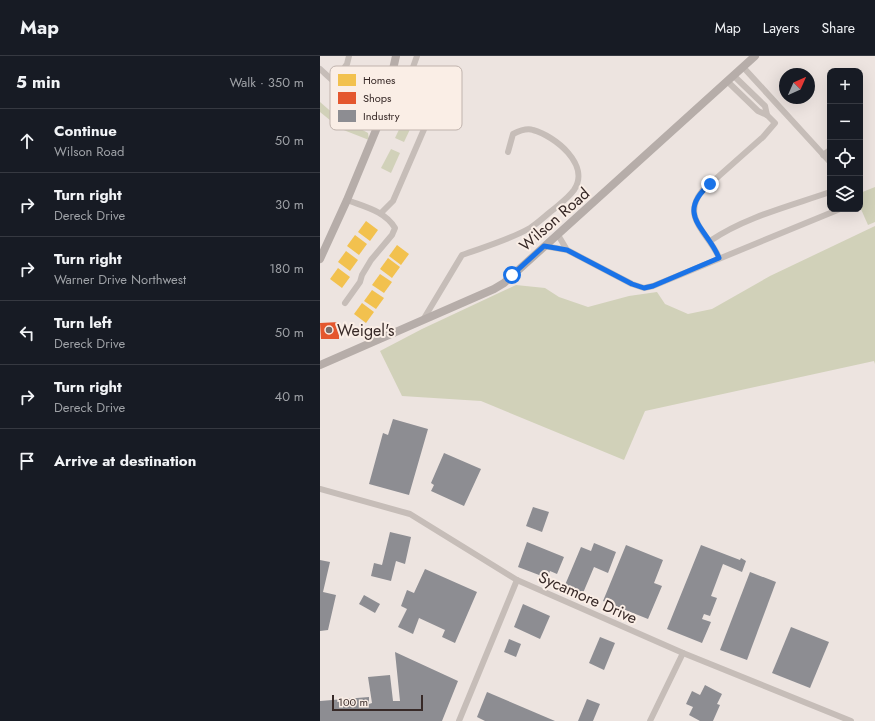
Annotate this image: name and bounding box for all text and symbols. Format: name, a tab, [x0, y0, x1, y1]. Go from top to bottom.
text: Map	[20, 14, 59, 41]
text: Map	[715, 18, 741, 38]
text: Layers	[763, 18, 799, 38]
text: Share	[821, 18, 855, 38]
legend	[330, 66, 462, 130]
north arrow	[779, 68, 815, 104]
map controls	[827, 68, 863, 212]
button: +	[827, 68, 863, 104]
text: 5 min	[16, 70, 60, 94]
text: Homes	[363, 72, 396, 88]
text: Walk · 350 m	[229, 73, 304, 92]
text: Shops	[363, 90, 392, 106]
button: −	[827, 104, 863, 140]
text: Industry	[363, 108, 400, 124]
text: Continue	[54, 120, 117, 142]
icon: ahead	[16, 130, 38, 152]
text: 50 m	[275, 131, 304, 150]
button: locate	[827, 140, 863, 176]
text: Wilson Road	[54, 142, 124, 161]
route end	[701, 175, 719, 193]
button: layers	[827, 176, 863, 212]
street label: Wilson Road	[514, 182, 595, 256]
text: Turn right	[54, 184, 122, 206]
icon: right	[16, 194, 38, 216]
text: 30 m	[275, 195, 304, 214]
text: Dereck Drive	[54, 206, 125, 225]
text: Turn right	[54, 248, 122, 270]
icon: right	[16, 258, 38, 280]
text: 180 m	[269, 259, 304, 278]
route start	[503, 266, 521, 284]
text: Warner Drive Northwest	[54, 270, 186, 289]
text: Turn left	[54, 312, 112, 334]
place label: Weigel's	[337, 319, 394, 342]
icon: left	[16, 322, 38, 344]
text: 50 m	[275, 323, 304, 342]
marker: Weigel's	[324, 325, 334, 335]
text: Dereck Drive	[54, 334, 125, 353]
text: Turn right	[54, 376, 122, 398]
icon: right	[16, 386, 38, 408]
text: 40 m	[275, 387, 304, 406]
text: Dereck Drive	[54, 398, 125, 417]
icon: arrive	[16, 450, 38, 472]
text: Arrive at destination	[54, 450, 196, 472]
street label: Sycamore Drive	[535, 565, 641, 630]
scale bar	[332, 693, 423, 712]
text: 100 m	[338, 694, 368, 710]

